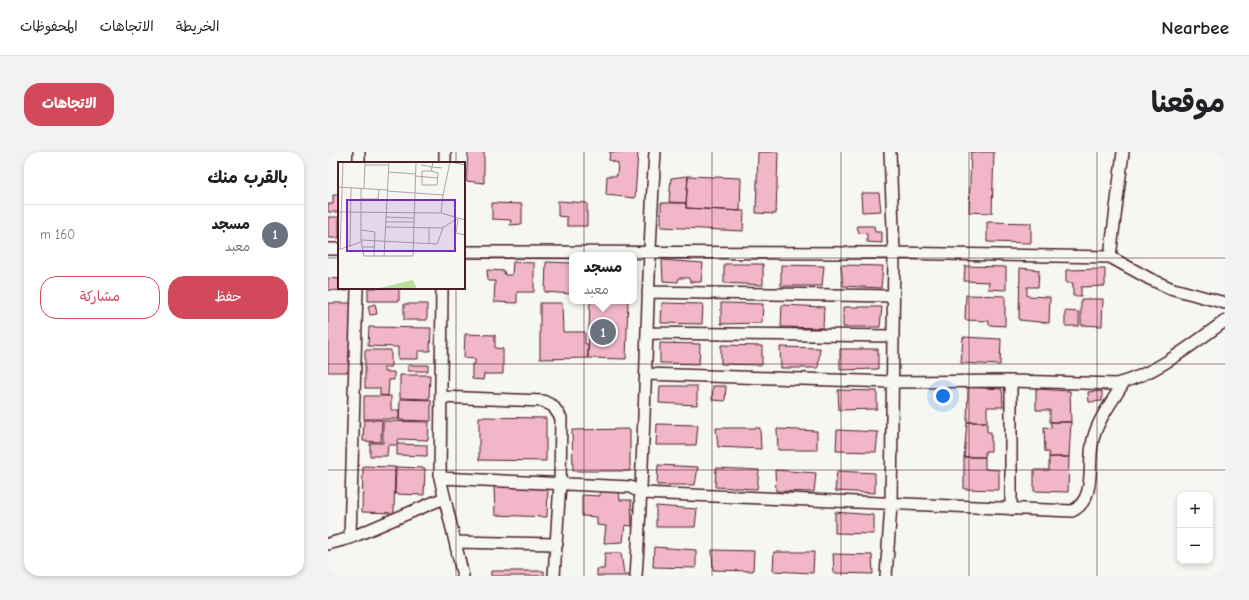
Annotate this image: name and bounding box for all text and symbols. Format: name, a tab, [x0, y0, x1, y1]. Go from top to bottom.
text: Nearbee	[1161, 17, 1229, 39]
text: المحفوظات	[20, 18, 78, 35]
text: الاتجاهات	[100, 18, 154, 35]
text: الخريطة	[176, 18, 219, 35]
button: الاتجاهات	[24, 83, 114, 126]
text: موقعنا	[1151, 87, 1225, 119]
inset map	[338, 162, 465, 289]
text: بالقرب منك	[207, 168, 288, 187]
text: مسجد	[212, 215, 250, 233]
text: 160 m	[40, 227, 75, 242]
text: 1	[272, 227, 278, 242]
text: معبد	[225, 239, 250, 254]
popup	[569, 252, 637, 304]
text: مسجد	[584, 258, 622, 276]
button: مشاركة	[40, 276, 160, 319]
button: حفظ	[168, 276, 288, 319]
text: معبد	[584, 282, 609, 297]
pin: 1	[590, 317, 616, 347]
your location	[933, 386, 953, 406]
map controls	[1177, 492, 1213, 564]
button: +	[1177, 492, 1213, 528]
button: −	[1177, 528, 1213, 564]

